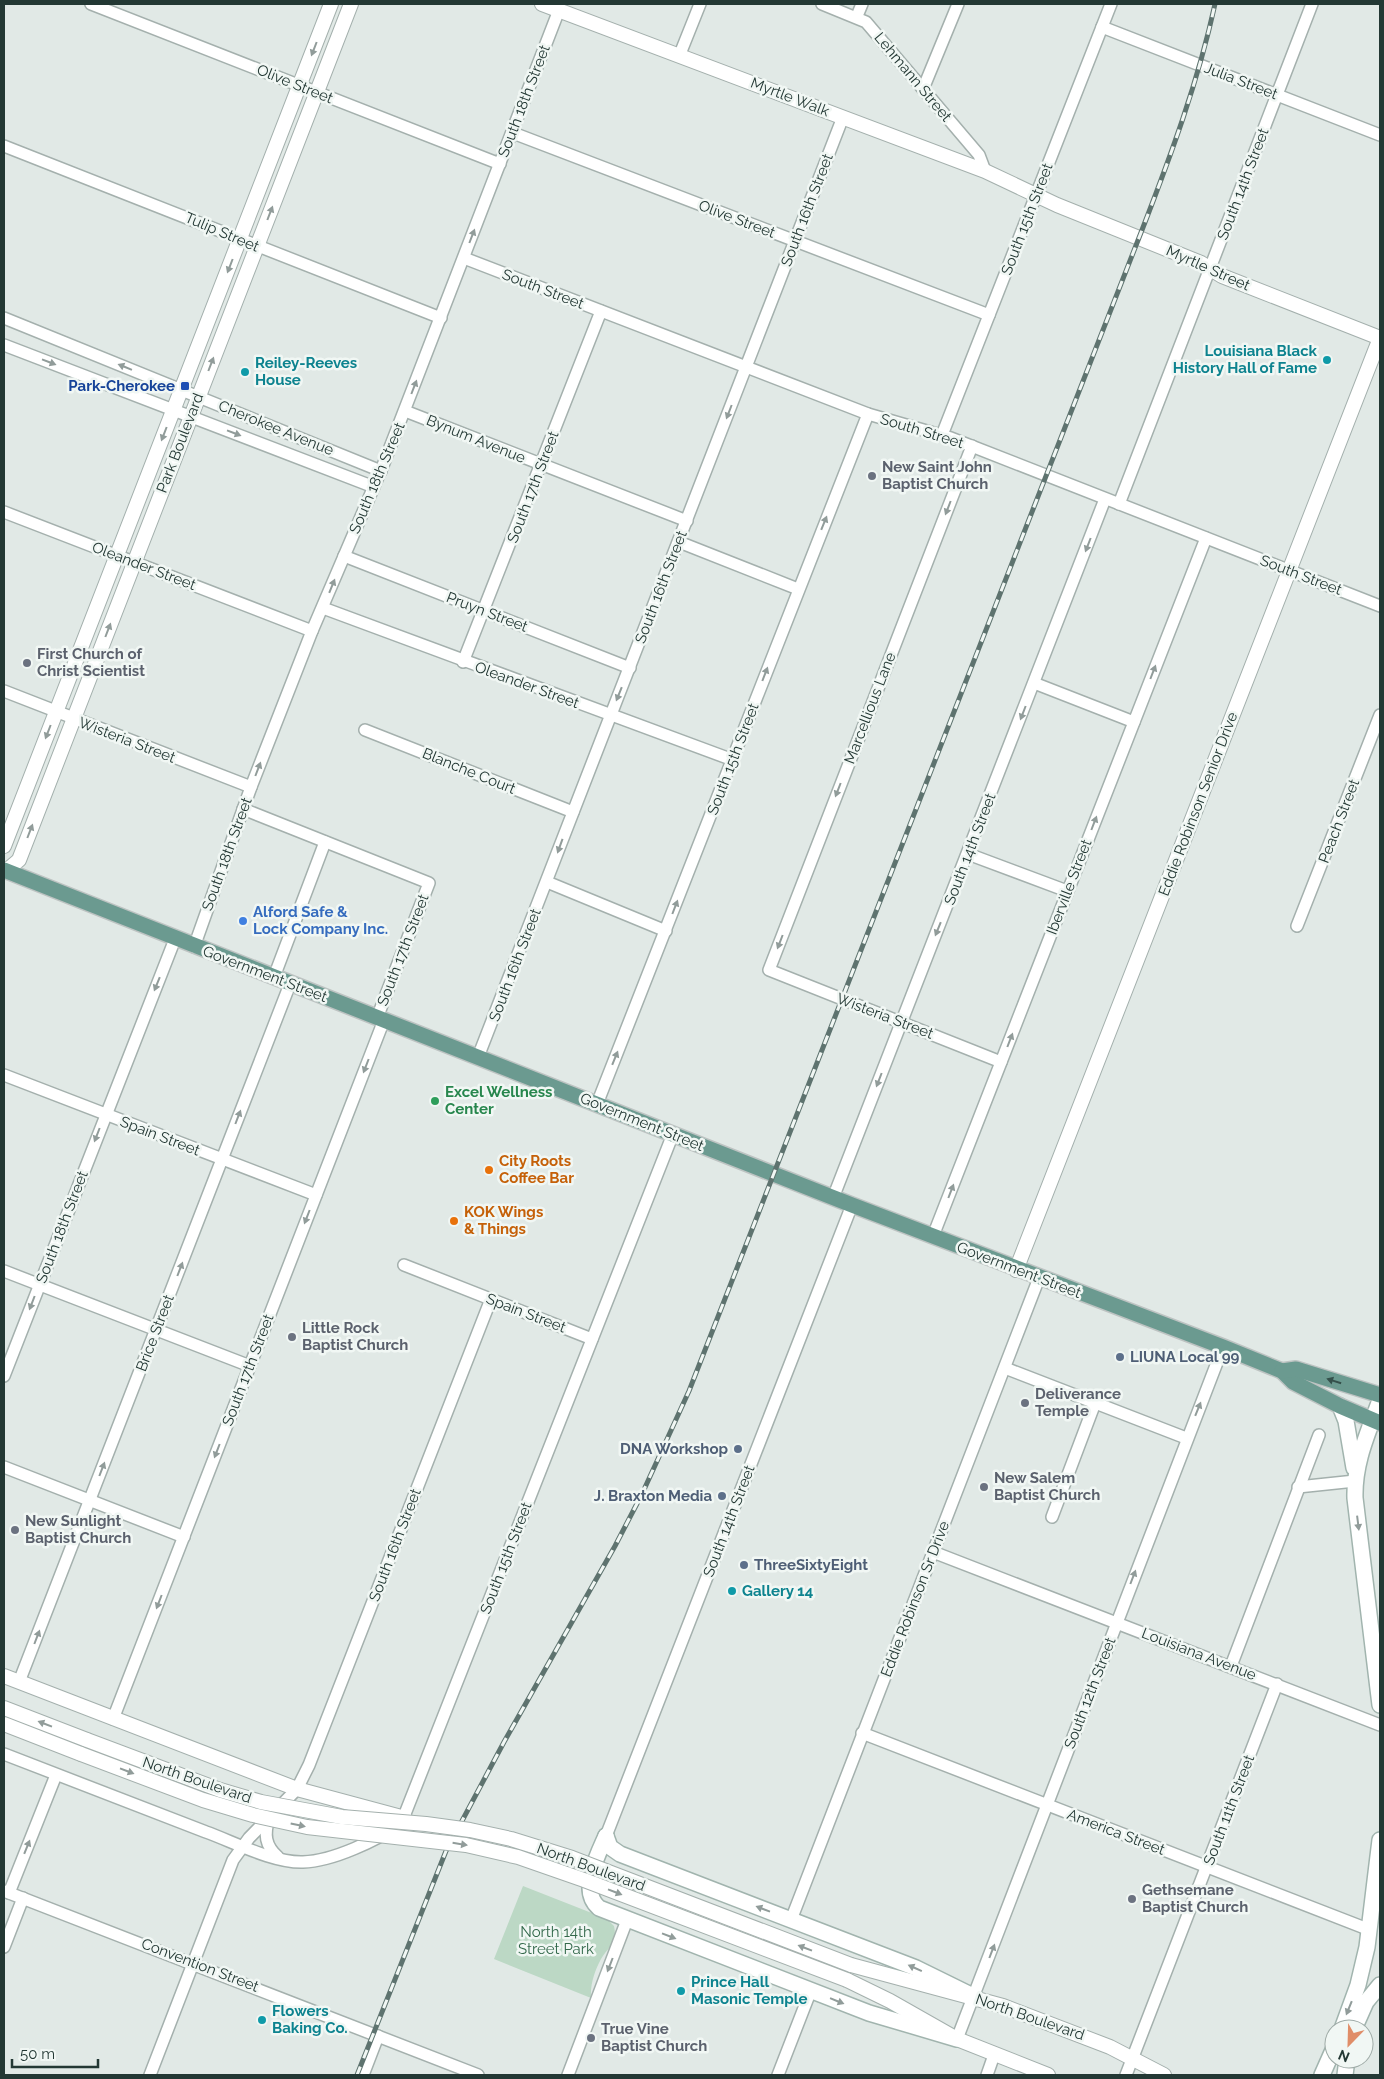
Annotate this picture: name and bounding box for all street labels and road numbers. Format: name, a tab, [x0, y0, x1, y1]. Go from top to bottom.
street label: Lehmann Street	[870, 29, 956, 125]
street label: South 18th Street	[494, 42, 554, 160]
street label: Julia Street	[1202, 59, 1280, 103]
street label: Olive Street	[254, 61, 336, 107]
street label: Myrtle Walk	[748, 74, 832, 120]
street label: South 14th Street	[1213, 126, 1273, 242]
street label: South 16th Street	[777, 151, 837, 269]
street label: South 15th Street	[997, 161, 1057, 277]
street label: Olive Street	[696, 196, 778, 242]
street label: Tulip Street	[182, 208, 262, 256]
street label: Myrtle Street	[1163, 242, 1253, 294]
street label: South Street	[500, 265, 586, 313]
street label: Park Boulevard	[153, 391, 207, 495]
street label: Cherokee Avenue	[216, 397, 337, 459]
street label: South Street	[878, 410, 966, 452]
street label: Bynum Avenue	[424, 411, 528, 467]
street label: South 18th Street	[345, 420, 409, 536]
street label: South 17th Street	[503, 429, 563, 545]
street label: South 16th Street	[631, 528, 691, 646]
street label: Oleander Street	[90, 538, 198, 594]
street label: South Street	[1258, 551, 1344, 599]
street label: Pruyn Street	[444, 588, 530, 636]
street label: Marcellious Lane	[840, 649, 900, 766]
street label: Oleander Street	[472, 658, 582, 712]
street label: South 15th Street	[703, 701, 763, 817]
street label: Eddie Robinson Senior Drive	[1155, 709, 1241, 898]
street label: Wisteria Street	[76, 713, 178, 767]
street label: Blanche Court	[420, 744, 518, 798]
street label: Peach Street	[1315, 776, 1363, 866]
street label: South 14th Street	[940, 791, 1000, 907]
street label: South 18th Street	[198, 795, 256, 913]
street label: Iberville Street	[1043, 837, 1095, 937]
street label: South 17th Street	[373, 892, 433, 1008]
street label: South 16th Street	[485, 906, 545, 1024]
street label: Government Street	[200, 942, 330, 1006]
street label: Wisteria Street	[834, 989, 936, 1043]
street label: Government Street	[578, 1089, 706, 1155]
street label: Spain Street	[118, 1113, 202, 1159]
street label: South 18th Street	[32, 1168, 92, 1286]
street label: Government Street	[954, 1238, 1084, 1302]
street label: Spain Street	[484, 1290, 568, 1336]
street label: Brice Street	[132, 1292, 178, 1374]
street label: South 17th Street	[218, 1312, 278, 1428]
street label: South 14th Street	[699, 1463, 759, 1579]
street label: South 16th Street	[365, 1486, 425, 1604]
street label: South 15th Street	[476, 1500, 536, 1616]
street label: Eddie Robinson Sr Drive	[877, 1518, 953, 1680]
street label: Louisiana Avenue	[1139, 1624, 1259, 1684]
street label: South 12th Street	[1060, 1635, 1120, 1751]
street label: South 11th Street	[1200, 1752, 1258, 1868]
street label: North Boulevard	[140, 1753, 254, 1807]
street label: America Street	[1065, 1805, 1167, 1859]
street label: North Boulevard	[534, 1839, 648, 1895]
street label: Convention Street	[139, 1934, 261, 1996]
street label: North Boulevard	[973, 1990, 1087, 2044]

